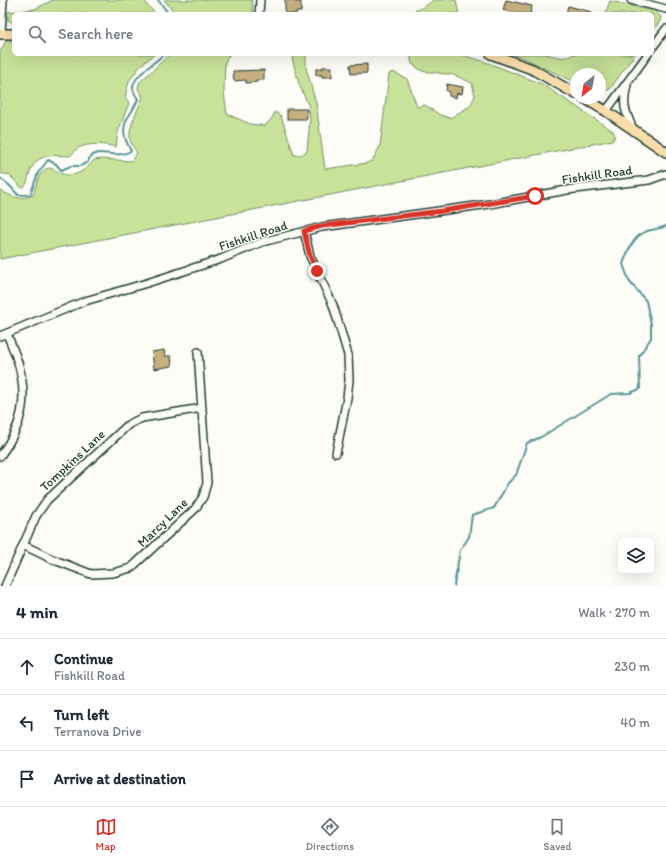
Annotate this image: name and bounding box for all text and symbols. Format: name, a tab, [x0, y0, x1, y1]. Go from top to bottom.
search box	[12, 12, 654, 56]
icon: search	[26, 23, 48, 45]
text: Search here	[58, 25, 133, 43]
north arrow	[570, 68, 606, 104]
street label: Fishkill Road	[561, 162, 633, 187]
route start	[526, 187, 544, 205]
street label: Fishkill Road	[217, 217, 289, 254]
route end	[308, 262, 326, 280]
street label: Tompkins Lane	[37, 427, 108, 494]
street label: Marcy Lane	[134, 495, 190, 550]
map controls	[618, 538, 654, 574]
button: layers	[618, 538, 654, 574]
text: 4 min	[16, 602, 58, 622]
text: Walk · 270 m	[578, 605, 650, 620]
text: Continue	[54, 650, 113, 668]
icon: ahead	[16, 656, 38, 678]
text: 230 m	[614, 659, 650, 674]
text: Fishkill Road	[54, 668, 125, 683]
text: Turn left	[54, 706, 109, 724]
icon: left	[16, 712, 38, 734]
text: 40 m	[620, 715, 650, 730]
text: Terranova Drive	[54, 724, 141, 739]
icon: arrive	[16, 768, 38, 790]
text: Arrive at destination	[54, 770, 186, 788]
tab: Map	[95, 816, 117, 853]
tab: Directions	[306, 816, 354, 853]
tab: Saved	[543, 816, 571, 853]

